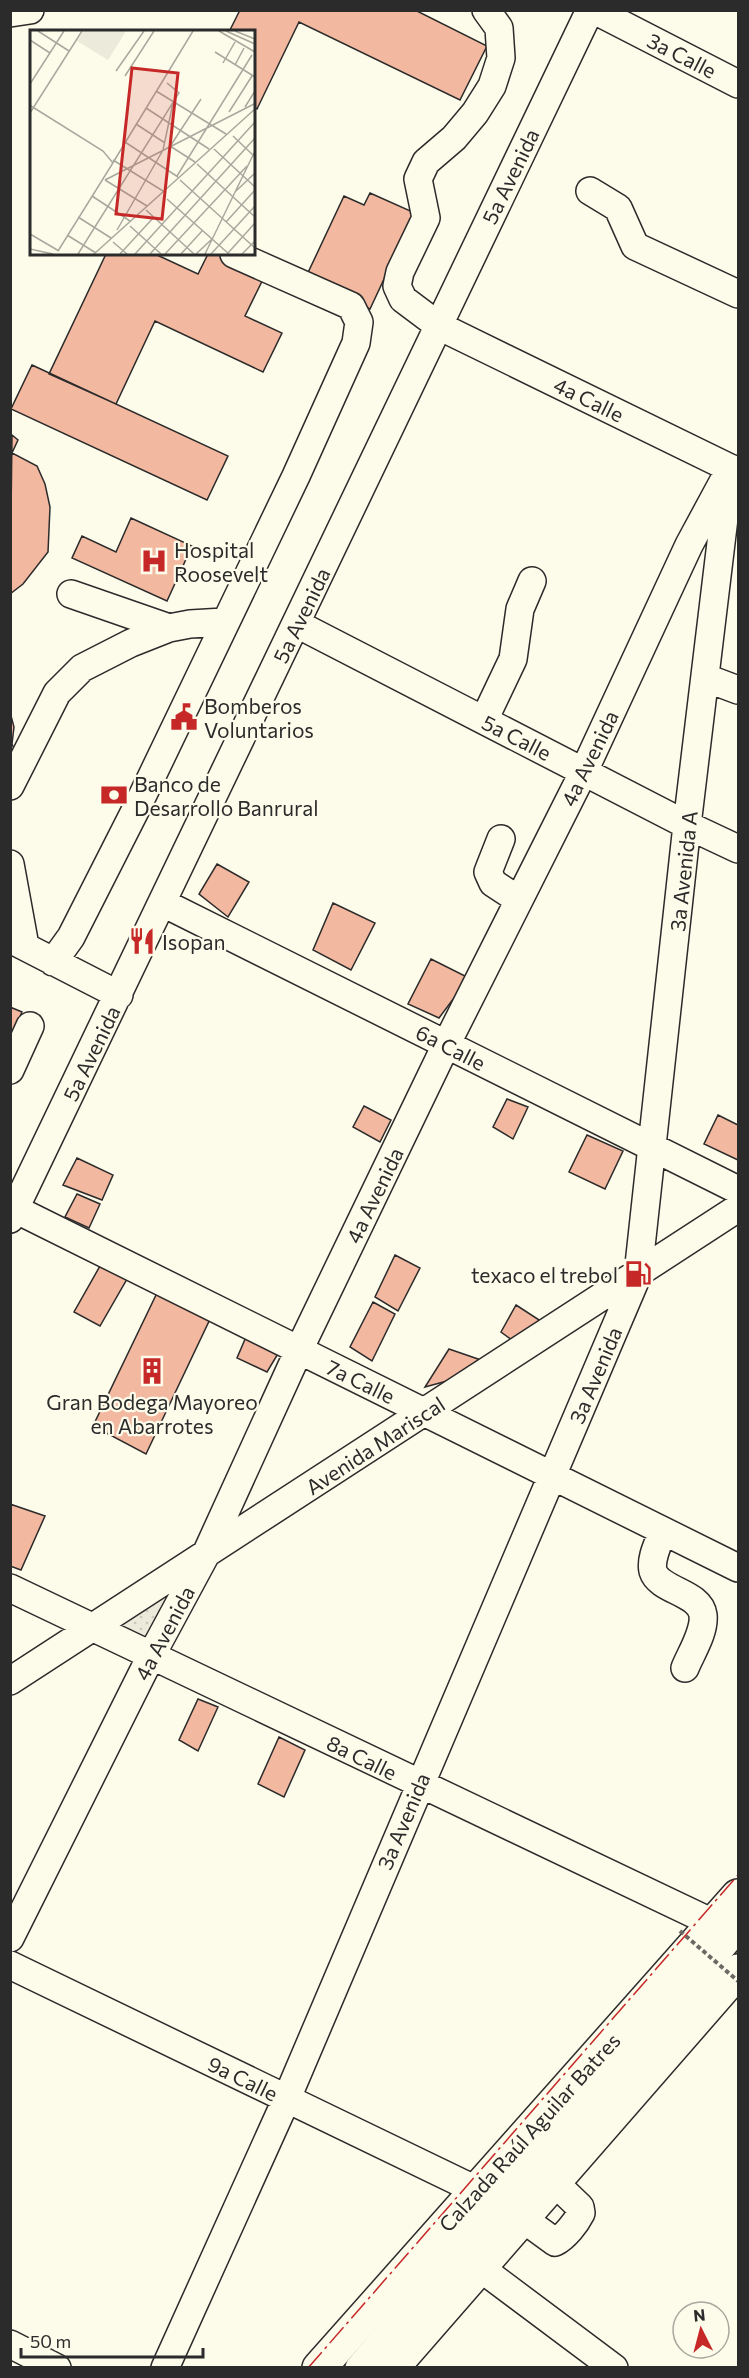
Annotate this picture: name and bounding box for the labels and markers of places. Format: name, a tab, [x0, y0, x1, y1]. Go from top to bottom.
place label: Hospital Roosevelt	[174, 537, 268, 586]
hospital icon: Hospital Roosevelt	[139, 546, 169, 576]
place label: Bomberos Voluntarios	[204, 693, 314, 742]
public building icon: Bomberos Voluntarios	[169, 702, 199, 732]
place label: Banco de Desarrollo Banrural	[134, 771, 318, 820]
bank icon: Banco de Desarrollo Banrural	[99, 780, 129, 810]
restaurant icon: Isopan	[127, 926, 157, 956]
place label: Isopan	[162, 929, 225, 954]
fuel station icon: texaco el trebol	[623, 1259, 653, 1289]
place label: texaco el trebol	[471, 1262, 618, 1287]
building icon: Gran Bodega Mayoreo en Abarrotes	[137, 1356, 167, 1386]
place label: Gran Bodega Mayoreo en Abarrotes	[46, 1389, 258, 1438]

